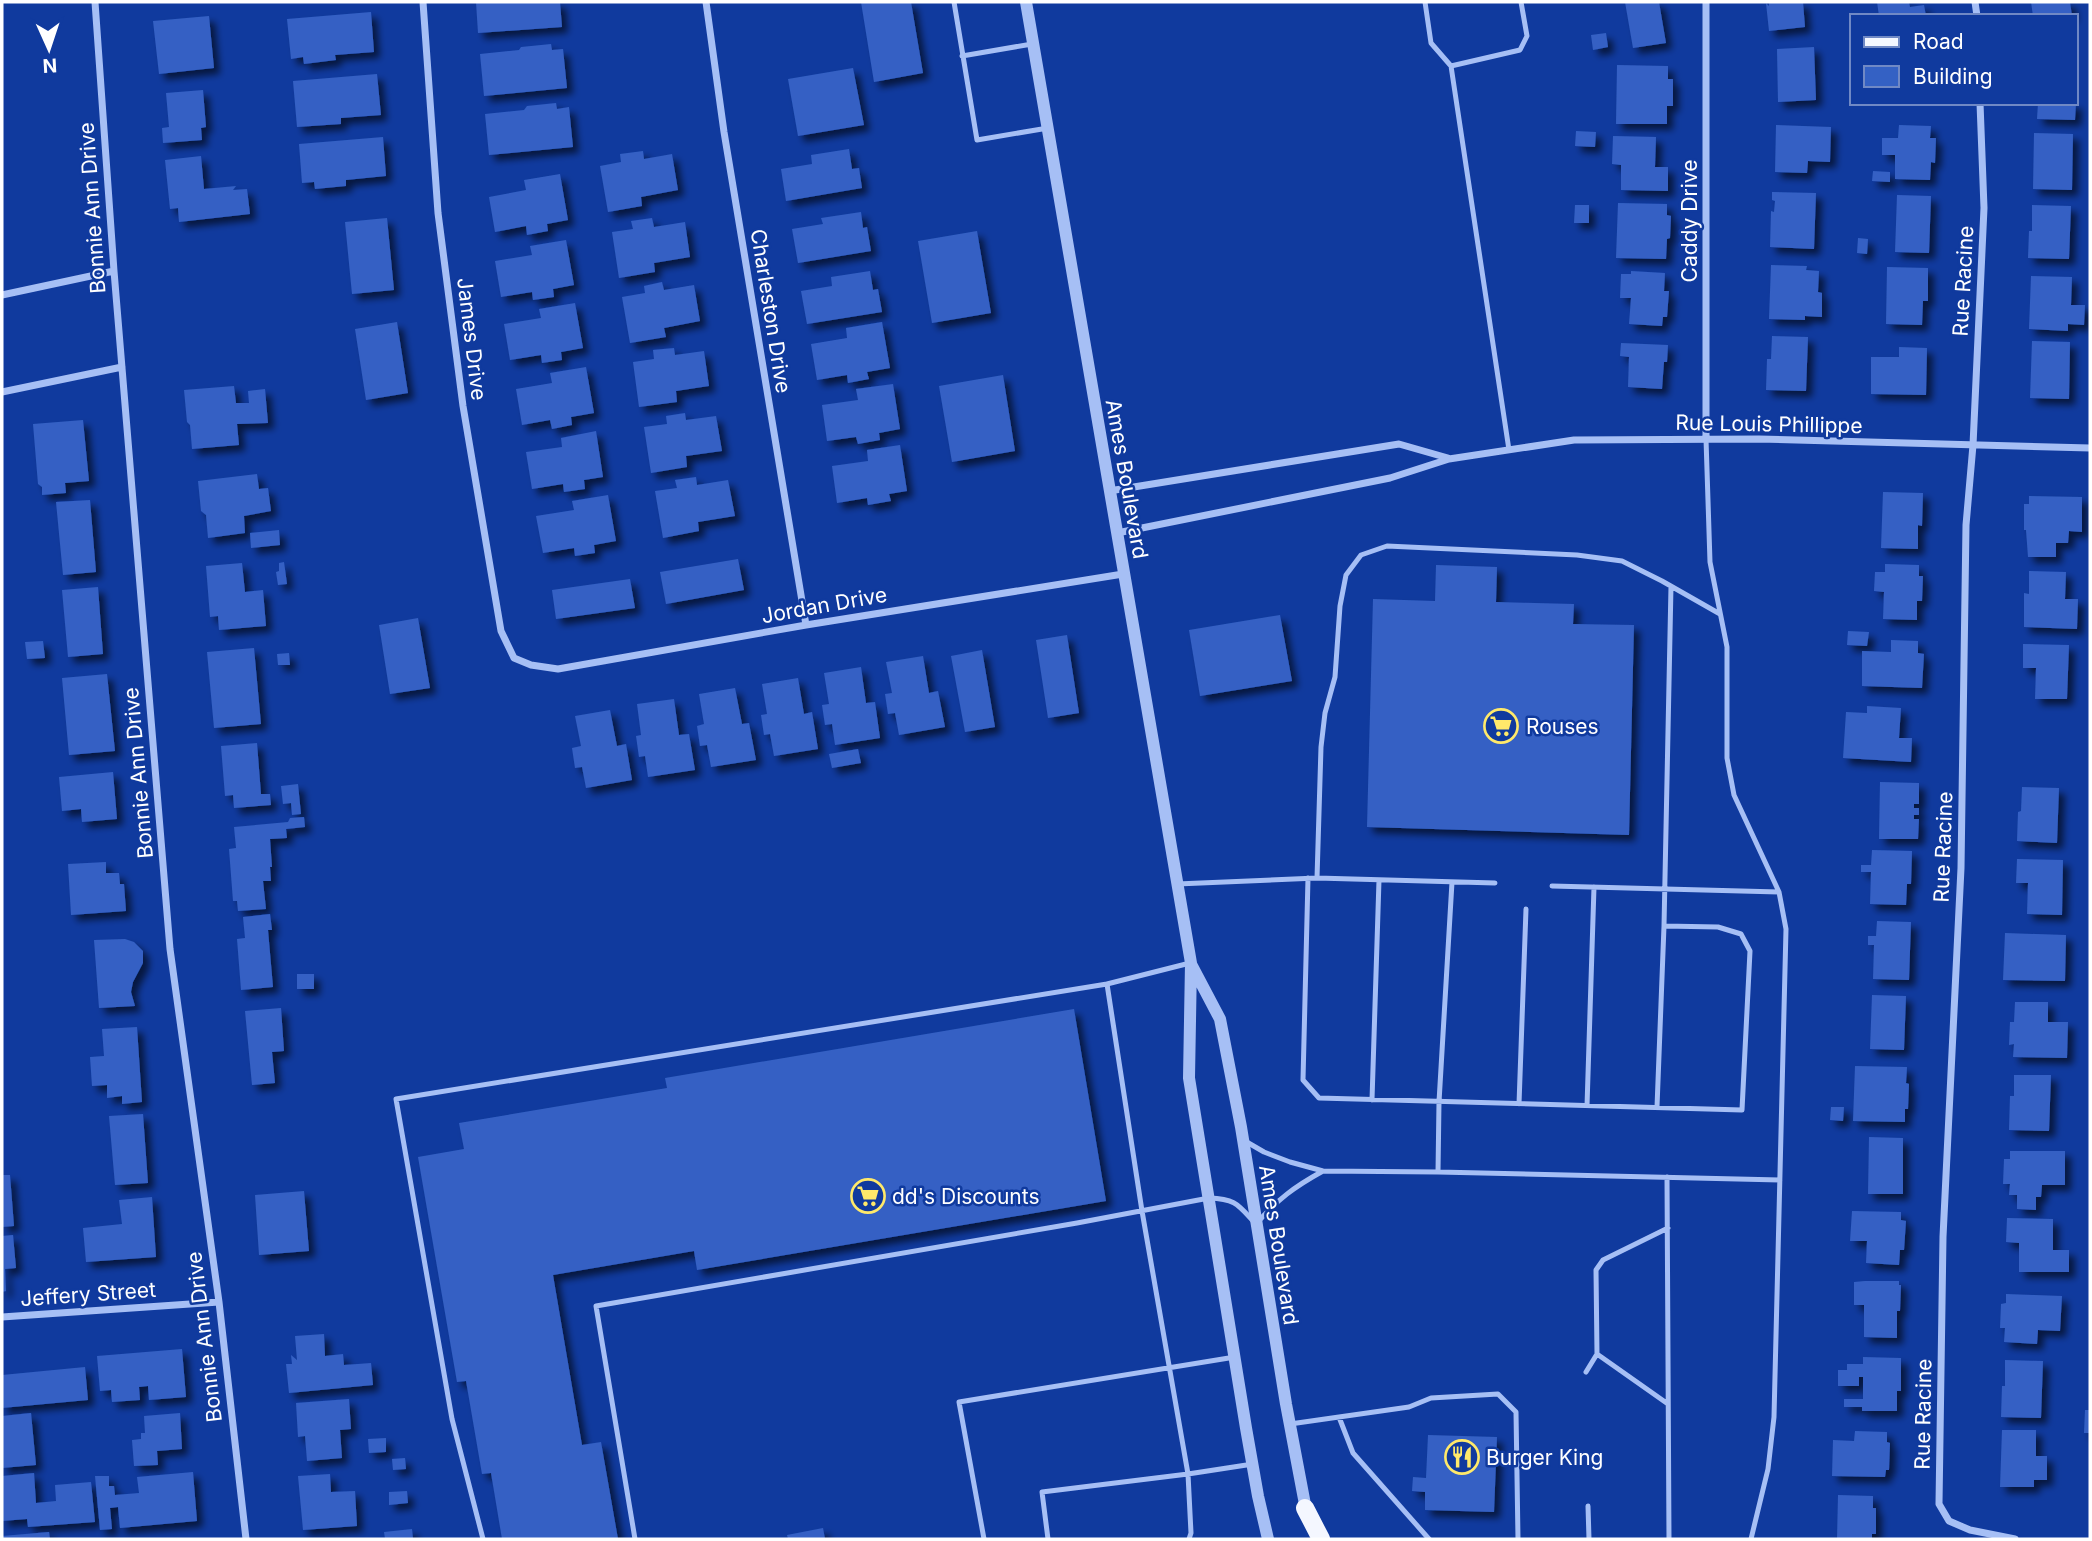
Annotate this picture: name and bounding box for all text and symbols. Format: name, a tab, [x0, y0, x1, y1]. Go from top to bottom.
north arrow	[14, 14, 84, 84]
legend	[1850, 14, 2078, 105]
text: Road	[1913, 29, 1964, 54]
text: N	[42, 54, 58, 77]
text: Building	[1913, 64, 1993, 89]
street label: Bonnie Ann Drive	[74, 121, 110, 295]
street label: Caddy Drive	[1677, 160, 1702, 282]
street label: Rue Racine	[1948, 225, 1978, 337]
street label: Charleston Drive	[746, 227, 796, 395]
street label: James Drive	[452, 276, 492, 402]
street label: Ames Boulevard	[1101, 397, 1153, 561]
street label: Rue Louis Phillippe	[1675, 410, 1863, 438]
street label: Jordan Drive	[759, 582, 889, 628]
street label: Bonnie Ann Drive	[118, 686, 158, 860]
supermarket icon: Rouses	[1482, 707, 1520, 745]
place label: Rouses	[1526, 714, 1599, 739]
street label: Rue Racine	[1929, 791, 1957, 903]
street label: Ames Boulevard	[1254, 1163, 1304, 1327]
supermarket icon: dd's Discounts	[849, 1177, 887, 1215]
place label: dd's Discounts	[892, 1184, 1040, 1209]
street label: Bonnie Ann Drive	[181, 1250, 227, 1424]
street label: Jeffery Street	[19, 1277, 157, 1311]
street label: Rue Racine	[1910, 1358, 1936, 1470]
restaurant icon: Burger King	[1443, 1438, 1481, 1476]
place label: Burger King	[1486, 1445, 1603, 1470]

